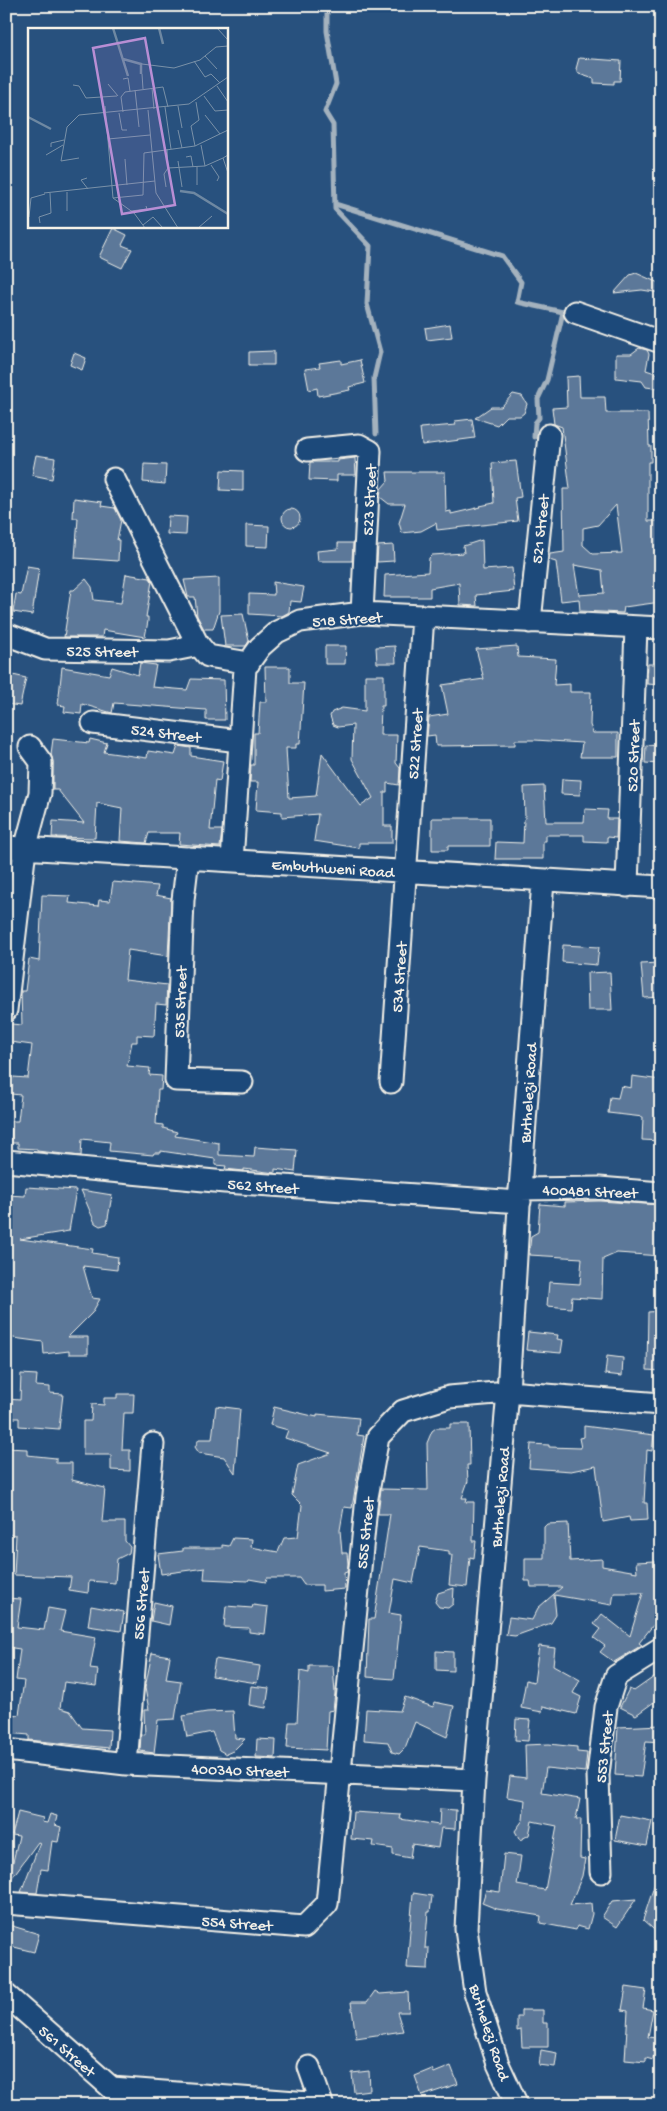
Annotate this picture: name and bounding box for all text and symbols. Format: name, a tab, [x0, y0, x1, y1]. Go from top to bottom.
inset map	[28, 28, 228, 228]
street label: 523 Street	[360, 463, 383, 536]
street label: 521 Street	[529, 493, 556, 565]
street label: 518 Street	[312, 609, 384, 633]
street label: 525 Street	[66, 643, 139, 664]
street label: 522 Street	[406, 707, 430, 780]
street label: 520 Street	[625, 718, 646, 792]
street label: 524 Street	[130, 722, 203, 749]
street label: Embuthweni Road	[271, 857, 396, 884]
street label: 534 Street	[390, 940, 414, 1013]
street label: 535 Street	[172, 965, 193, 1038]
street label: Buthelezi Road	[517, 1041, 544, 1145]
street label: 562 Street	[227, 1177, 300, 1201]
street label: 400481 Street	[542, 1182, 639, 1205]
street label: Buthelezi Road	[489, 1445, 516, 1549]
street label: 555 Street	[354, 1495, 381, 1570]
street label: 556 Street	[131, 1566, 156, 1641]
street label: 553 Street	[593, 1709, 620, 1784]
street label: 400340 Street	[191, 1761, 290, 1784]
street label: 554 Street	[201, 1914, 274, 1938]
street label: Buthelezi Road	[463, 1982, 513, 2085]
street label: 561 Street	[33, 2023, 99, 2084]

